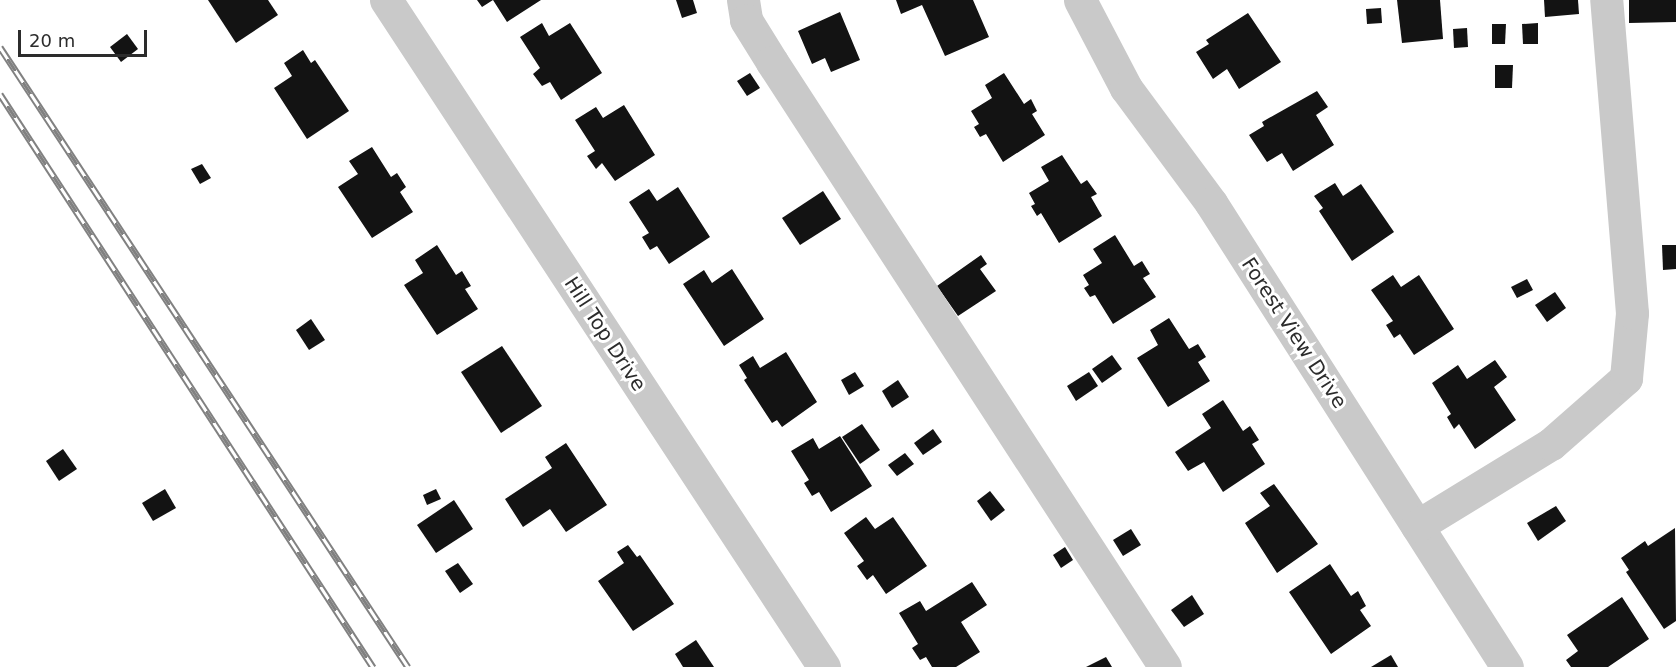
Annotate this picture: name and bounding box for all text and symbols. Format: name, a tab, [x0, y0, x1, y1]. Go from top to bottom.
scale bar	[21, 18, 150, 56]
text: 20 m	[29, 30, 75, 51]
street label: Forest View Drive	[1236, 253, 1352, 413]
street label: Hill Top Drive	[559, 272, 651, 396]

